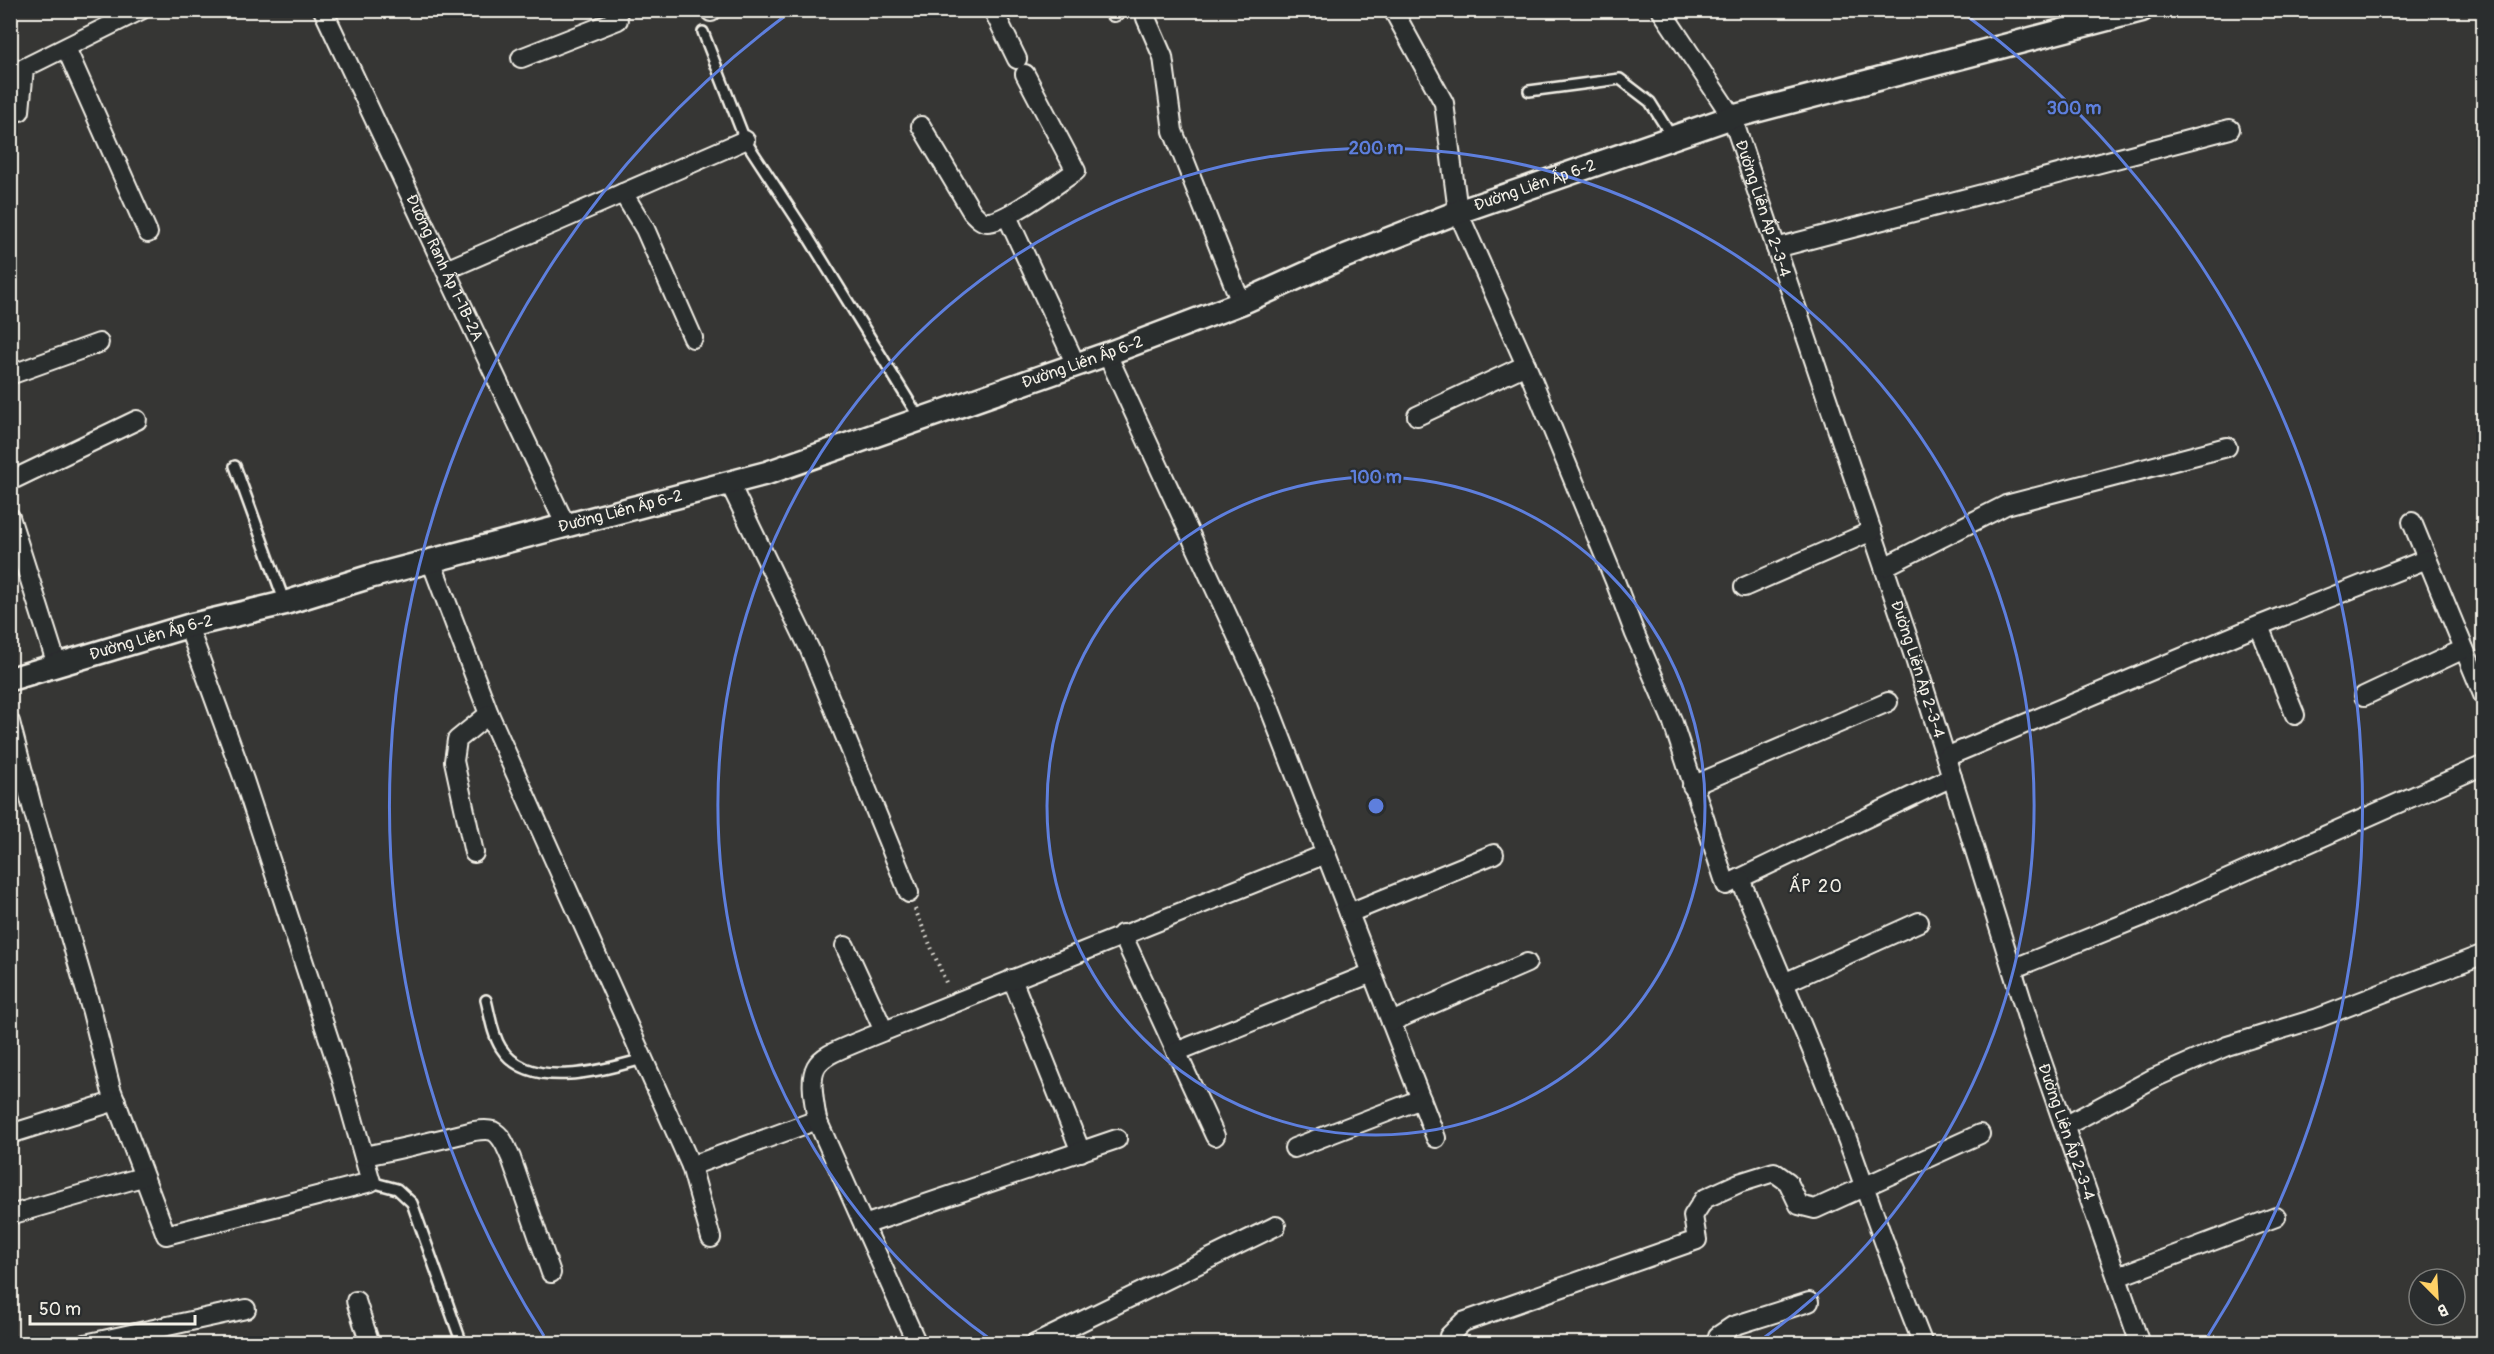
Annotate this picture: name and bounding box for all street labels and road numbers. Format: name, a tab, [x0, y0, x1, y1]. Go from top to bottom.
street label: Đường Liên Ấp 2-3-4	[1731, 137, 1795, 280]
street label: Đường Liên Ấp 6-2	[1471, 155, 1598, 216]
street label: Đường Ranh Ấp 1-1B-2A	[401, 191, 488, 345]
street label: Đường Liên Ấp 6-2	[1019, 331, 1146, 393]
street label: Đường Liên Ấp 6-2	[556, 486, 684, 537]
street label: Đường Liên Ấp 2-3-4	[1886, 598, 1949, 740]
street label: Đường Liên Ấp 6-2	[87, 610, 215, 665]
street label: Đường Liên Ấp 2-3-4	[2033, 1061, 2099, 1203]

